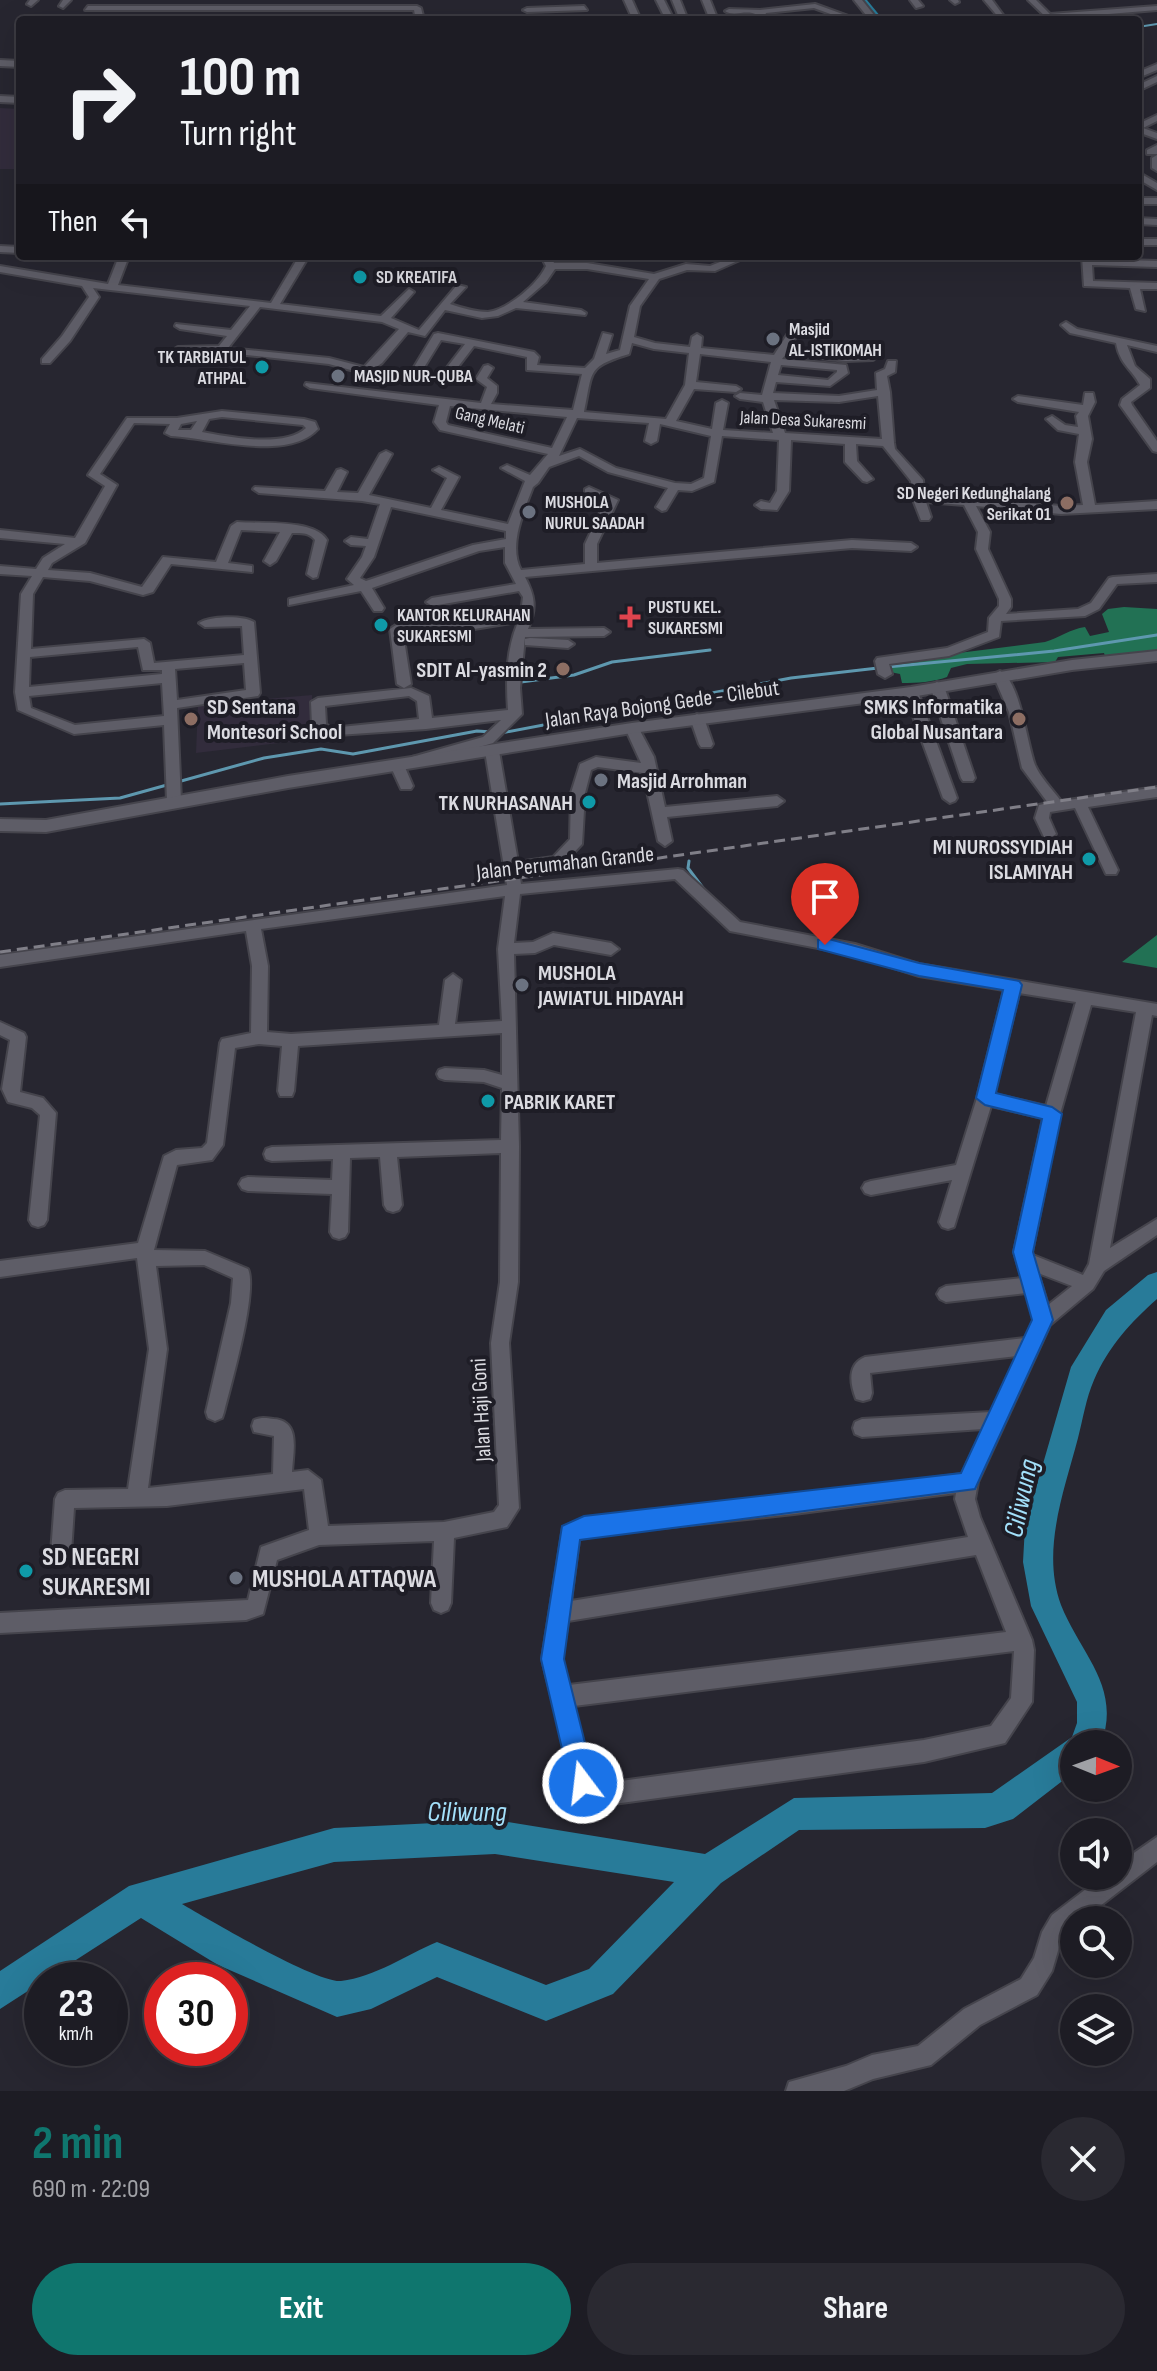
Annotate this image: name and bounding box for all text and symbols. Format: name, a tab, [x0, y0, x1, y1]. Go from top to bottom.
text: 100 m	[180, 45, 301, 112]
icon: right	[48, 48, 152, 152]
text: Turn right	[180, 113, 297, 156]
icon: left	[114, 200, 158, 244]
text: Then	[48, 204, 98, 240]
place label: SD KREATIFA	[376, 267, 457, 288]
marker: SD KREATIFA	[351, 268, 369, 286]
place label: Masjid AL-ISTIKOMAH	[788, 319, 882, 361]
marker: Masjid AL-ISTIKOMAH	[764, 330, 782, 348]
place label: TK TARBIATUL ATHPAL	[157, 347, 246, 389]
marker: TK TARBIATUL ATHPAL	[253, 358, 271, 376]
place label: MASJID NUR-QUBA	[354, 366, 473, 387]
marker: MASJID NUR-QUBA	[329, 367, 347, 385]
street label: Gang Melati	[453, 402, 527, 439]
street label: Jalan Desa Sukaresmi	[738, 407, 867, 434]
place label: SD Negeri Kedunghalang Serikat 01	[897, 483, 1051, 525]
place label: MUSHOLA NURUL SAADAH	[545, 492, 645, 534]
marker: SD Negeri Kedunghalang Serikat 01	[1058, 494, 1076, 512]
marker: MUSHOLA NURUL SAADAH	[520, 503, 538, 521]
place label: PUSTU KEL. SUKARESMI	[648, 597, 723, 639]
place label: KANTOR KELURAHAN SUKARESMI	[397, 605, 531, 647]
marker: PUSTU KEL. SUKARESMI	[619, 606, 641, 628]
marker: KANTOR KELURAHAN SUKARESMI	[372, 616, 390, 634]
place label: SDIT Al-yasmin 2	[416, 657, 547, 684]
marker: SDIT Al-yasmin 2	[554, 660, 572, 678]
street label: Jalan Raya Bojong Gede - Cilebut	[542, 675, 781, 734]
place label: SD Sentana Montesori School	[207, 694, 342, 746]
place label: SMKS Informatika Global Nusantara	[864, 694, 1003, 746]
marker: SD Sentana Montesori School	[182, 710, 200, 728]
marker: SMKS Informatika Global Nusantara	[1010, 710, 1028, 728]
place label: Masjid Arrohman	[617, 768, 747, 795]
marker: Masjid Arrohman	[592, 771, 610, 789]
place label: TK NURHASANAH	[439, 790, 573, 817]
marker: TK NURHASANAH	[580, 793, 598, 811]
place label: MI NUROSSYIDIAH ISLAMIYAH	[933, 834, 1073, 886]
street label: Jalan Perumahan Grande	[474, 841, 655, 886]
marker: MI NUROSSYIDIAH ISLAMIYAH	[1080, 850, 1098, 868]
pin	[791, 863, 859, 945]
icon: arrive	[803, 875, 847, 919]
place label: MUSHOLA JAWIATUL HIDAYAH	[537, 960, 684, 1012]
marker: MUSHOLA JAWIATUL HIDAYAH	[513, 976, 531, 994]
place label: PABRIK KARET	[504, 1089, 616, 1116]
marker: PABRIK KARET	[479, 1092, 497, 1110]
street label: Jalan Haji Goni	[465, 1358, 498, 1463]
water label: Ciliwung	[997, 1455, 1046, 1541]
place label: SD NEGERI SUKARESMI	[42, 1542, 150, 1603]
marker: SD NEGERI SUKARESMI	[17, 1562, 35, 1580]
place label: MUSHOLA ATTAQWA	[252, 1564, 437, 1595]
marker: MUSHOLA ATTAQWA	[227, 1569, 245, 1587]
north arrow	[1060, 1730, 1132, 1802]
map controls	[1060, 1730, 1132, 2066]
position arrow	[541, 1741, 625, 1825]
water label: Ciliwung	[427, 1796, 507, 1829]
button: sound	[1060, 1818, 1132, 1890]
button: search	[1060, 1906, 1132, 1978]
speed limit sign: 30	[144, 1962, 248, 2066]
text: 23	[58, 1980, 94, 2028]
button: layers	[1060, 1994, 1132, 2066]
text: km/h	[59, 2022, 93, 2046]
text: 2 min	[32, 2115, 123, 2172]
button: close	[1041, 2117, 1125, 2201]
text: 690 m · 22:09	[32, 2174, 150, 2205]
button: Exit	[32, 2263, 571, 2355]
button: Share	[587, 2263, 1125, 2355]

